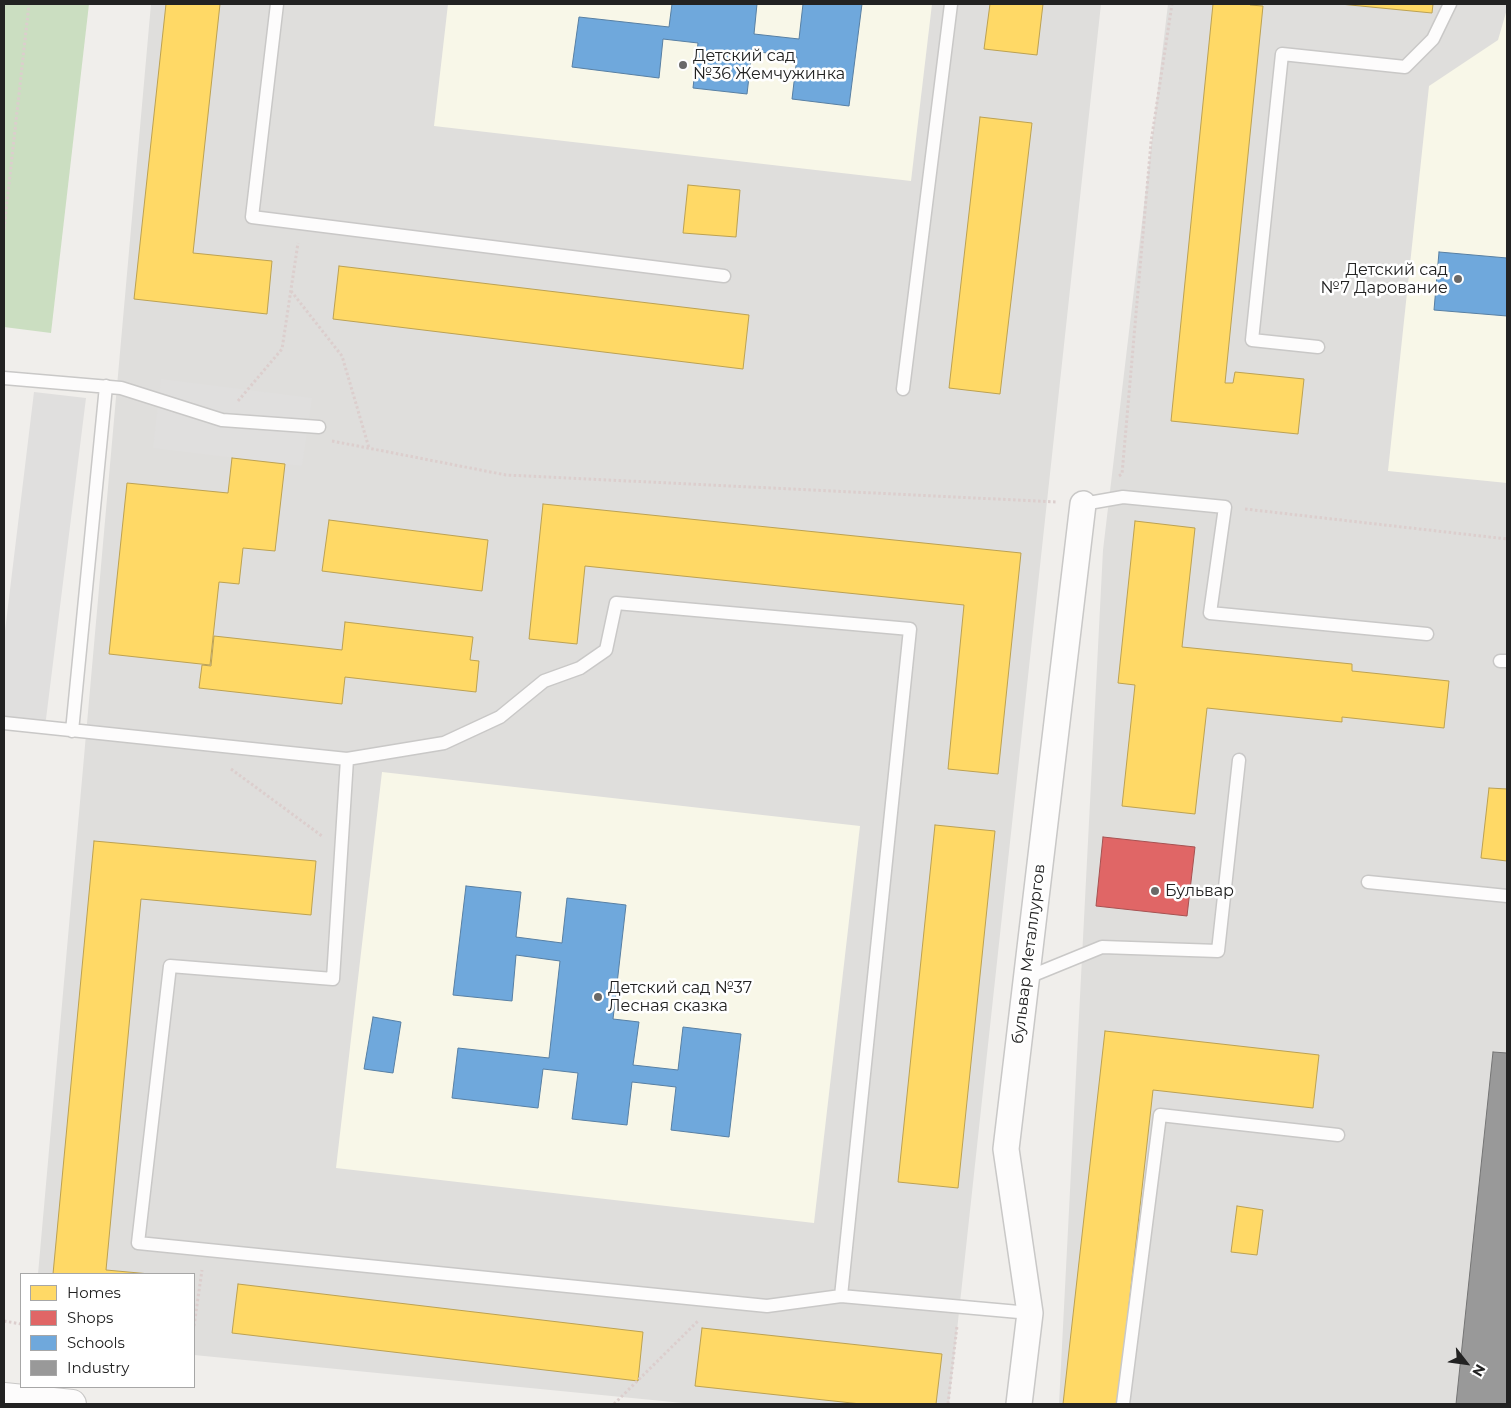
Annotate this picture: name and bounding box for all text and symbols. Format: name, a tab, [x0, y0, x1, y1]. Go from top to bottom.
place label: Детский сад №36 Жемчужинка	[693, 46, 845, 84]
marker: Детский сад №36 Жемчужинка	[677, 59, 689, 71]
place label: Детский сад №7 Дарование	[1321, 260, 1448, 298]
marker: Детский сад №7 Дарование	[1452, 273, 1464, 285]
street label: бульвар Металлургов	[1008, 863, 1050, 1045]
place label: Бульвар	[1165, 881, 1234, 901]
marker: Бульвар	[1149, 885, 1161, 897]
place label: Детский сад №37 Лесная сказка	[608, 978, 752, 1016]
marker: Детский сад №37 Лесная сказка	[592, 991, 604, 1003]
legend	[20, 1273, 195, 1388]
text: Homes	[67, 1283, 121, 1302]
text: Shops	[67, 1308, 113, 1327]
text: Schools	[67, 1333, 125, 1352]
north arrow	[1441, 1338, 1491, 1388]
text: Industry	[67, 1358, 129, 1377]
text: N	[1468, 1361, 1490, 1380]

